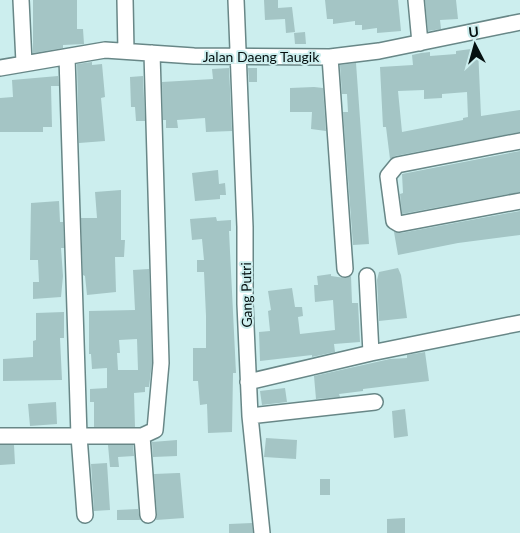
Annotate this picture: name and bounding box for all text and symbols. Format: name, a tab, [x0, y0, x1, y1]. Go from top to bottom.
north arrow	[450, 20, 500, 70]
text: U	[468, 23, 480, 41]
street label: Jalan Daeng Taugik	[203, 48, 320, 65]
street label: Gang Putri	[237, 262, 255, 328]

